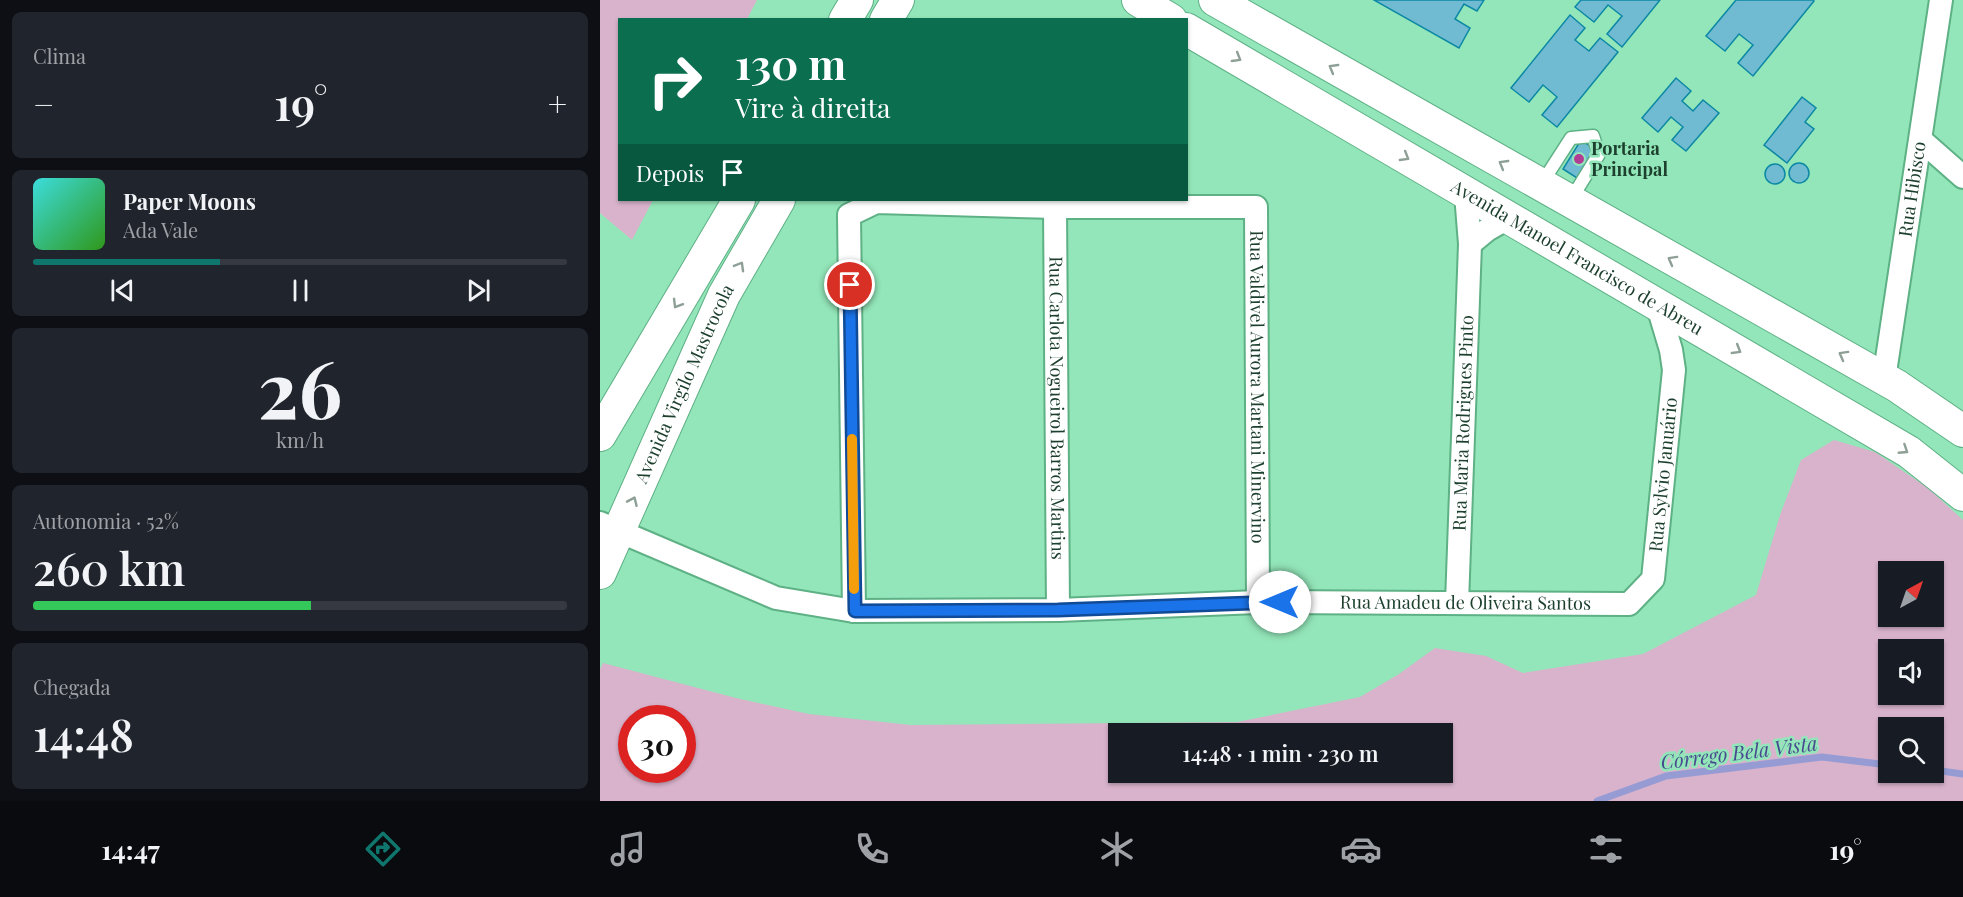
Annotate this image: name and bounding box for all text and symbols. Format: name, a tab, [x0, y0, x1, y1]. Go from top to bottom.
text: 130 m	[735, 35, 846, 91]
text: Clima	[33, 42, 86, 69]
icon: right	[636, 42, 714, 120]
one-way arrow	[1231, 51, 1241, 63]
one-way arrow	[1329, 63, 1339, 75]
text: 19°	[274, 72, 328, 132]
text: −	[33, 81, 54, 125]
text: +	[548, 81, 567, 125]
text: Vire à direita	[735, 89, 891, 125]
place label: Portaria Principal	[1591, 136, 1668, 181]
street label: Rua Hibisco	[1893, 139, 1931, 238]
one-way arrow	[1399, 150, 1409, 162]
marker: Portaria Principal	[1572, 152, 1586, 166]
icon: arrive	[716, 156, 749, 189]
text: Depois	[636, 158, 704, 188]
one-way arrow	[1498, 160, 1509, 171]
street label: Avenida Manoel Francisco de Abreu	[1446, 173, 1708, 340]
text: Paper Moons	[123, 186, 256, 216]
text: Ada Vale	[123, 216, 198, 243]
street label: Rua Valdivel Aurora Martani Minervino	[1245, 230, 1271, 544]
street label: Rua Carlota Nogueirol Barros Martins	[1044, 256, 1071, 560]
one-way arrow	[1668, 256, 1679, 267]
pin	[824, 259, 875, 310]
one-way arrow	[733, 262, 744, 272]
icon: arrive	[833, 268, 866, 301]
icon: previous	[106, 274, 139, 307]
icon: pause	[284, 274, 317, 307]
icon: next	[462, 274, 495, 307]
street label: Avenida Virgílo Mastrocola	[628, 279, 739, 488]
one-way arrow	[673, 298, 685, 308]
street label: Rua Maria Rodrigues Pinto	[1447, 314, 1478, 532]
text: 26	[258, 335, 342, 439]
one-way arrow	[1731, 343, 1741, 355]
one-way arrow	[1838, 351, 1849, 362]
street label: Rua Sylvio Januário	[1643, 396, 1682, 553]
text: km/h	[276, 426, 324, 453]
one-way arrow	[1898, 443, 1909, 454]
one-way arrow	[626, 496, 638, 507]
text: Autonomia · 52%	[33, 507, 179, 534]
text: 260 km	[33, 537, 185, 597]
north arrow	[1878, 561, 1944, 627]
map controls	[1878, 561, 1944, 783]
position arrow	[1248, 570, 1312, 634]
street label: Rua Amadeu de Oliveira Santos	[1340, 589, 1591, 615]
button: sound	[1878, 639, 1944, 705]
text: Chegada	[33, 673, 111, 700]
text: 14:48	[33, 703, 134, 763]
speed limit sign: 30	[618, 705, 696, 783]
button: search	[1878, 717, 1944, 783]
water label: Córrego Bela Vista	[1659, 728, 1819, 775]
text: 14:48 · 1 min · 230 m	[1182, 738, 1379, 768]
icon: directions	[362, 828, 404, 870]
icon: music	[607, 828, 649, 870]
icon: phone	[851, 828, 893, 870]
icon: climate	[1096, 828, 1138, 870]
icon: car	[1340, 828, 1382, 870]
icon: filters	[1585, 828, 1627, 870]
text: 14:47	[101, 831, 160, 867]
text: 19°	[1829, 831, 1862, 867]

